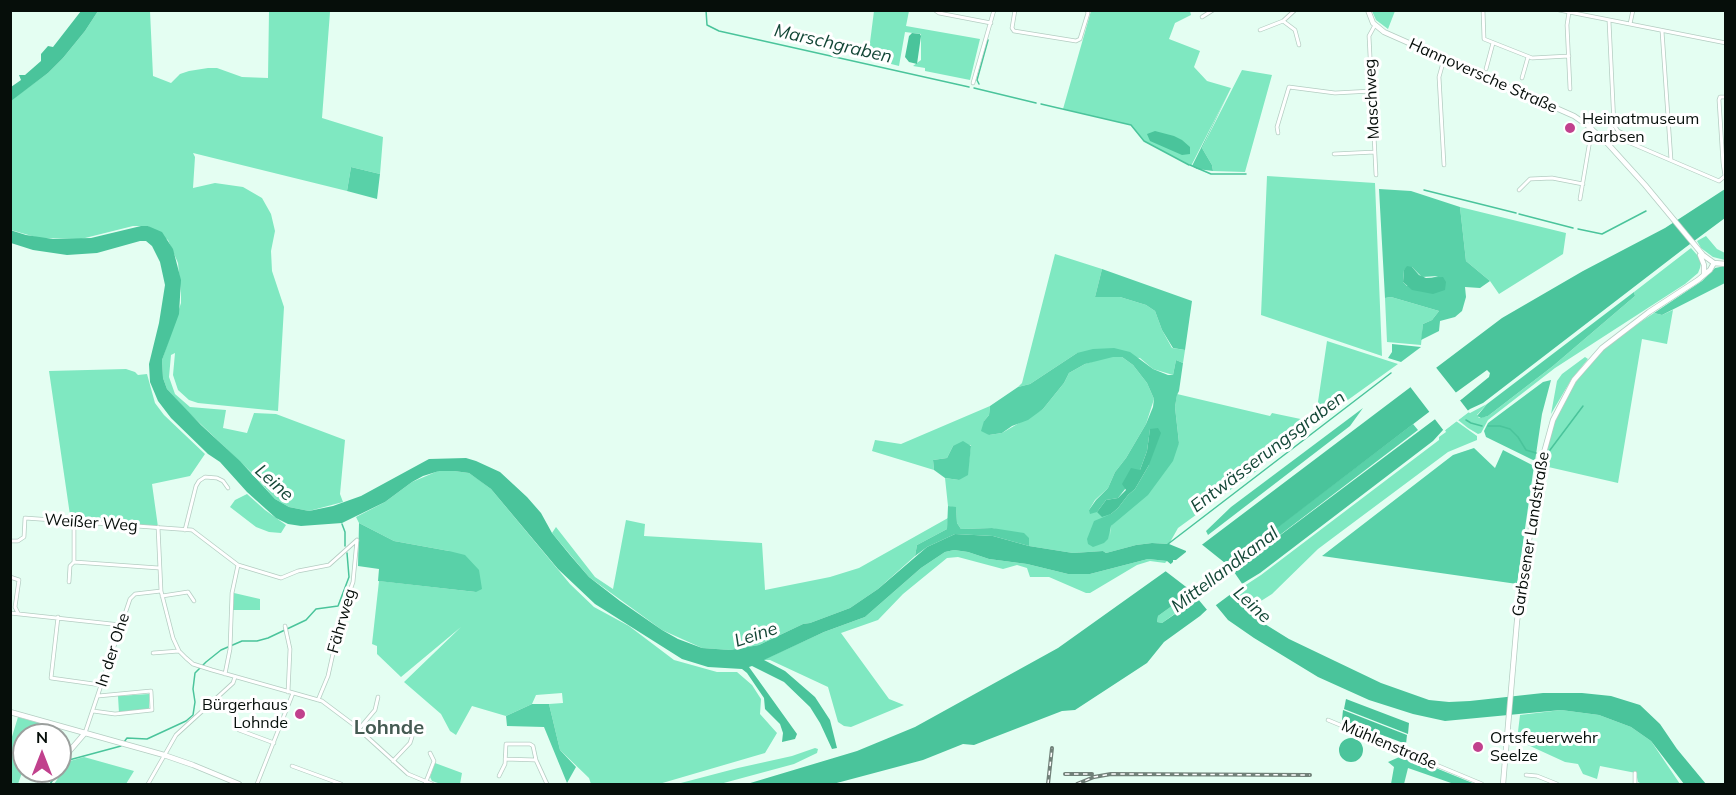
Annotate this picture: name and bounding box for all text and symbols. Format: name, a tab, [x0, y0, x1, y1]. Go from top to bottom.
water label: Marschgraben	[772, 20, 894, 68]
street label: Hannoversche Straße	[1406, 35, 1560, 117]
street label: Maschweg	[1360, 58, 1384, 140]
place label: Heimatmuseum Garbsen	[1582, 109, 1699, 147]
marker: Heimatmuseum Garbsen	[1563, 121, 1577, 135]
water label: Entwässerungsgraben	[1186, 387, 1350, 517]
street label: Garbsener Landstraße	[1509, 450, 1553, 618]
water label: Leine	[250, 460, 298, 506]
street label: Weißer Weg	[44, 510, 138, 536]
water label: Mittellandkanal	[1167, 523, 1283, 617]
water label: Leine	[1228, 582, 1276, 628]
street label: Fährweg	[324, 586, 360, 656]
street label: In der Ohe	[92, 611, 134, 689]
water label: Leine	[732, 618, 780, 652]
place label: Bürgerhaus Lohnde	[202, 695, 288, 733]
marker: Bürgerhaus Lohnde	[293, 707, 307, 721]
district label: Lohnde	[354, 716, 424, 740]
street label: Mühlenstraße	[1338, 716, 1440, 774]
north arrow	[12, 723, 72, 783]
text: N	[36, 727, 48, 747]
place label: Ortsfeuerwehr Seelze	[1490, 728, 1598, 766]
marker: Ortsfeuerwehr Seelze	[1471, 740, 1485, 754]

